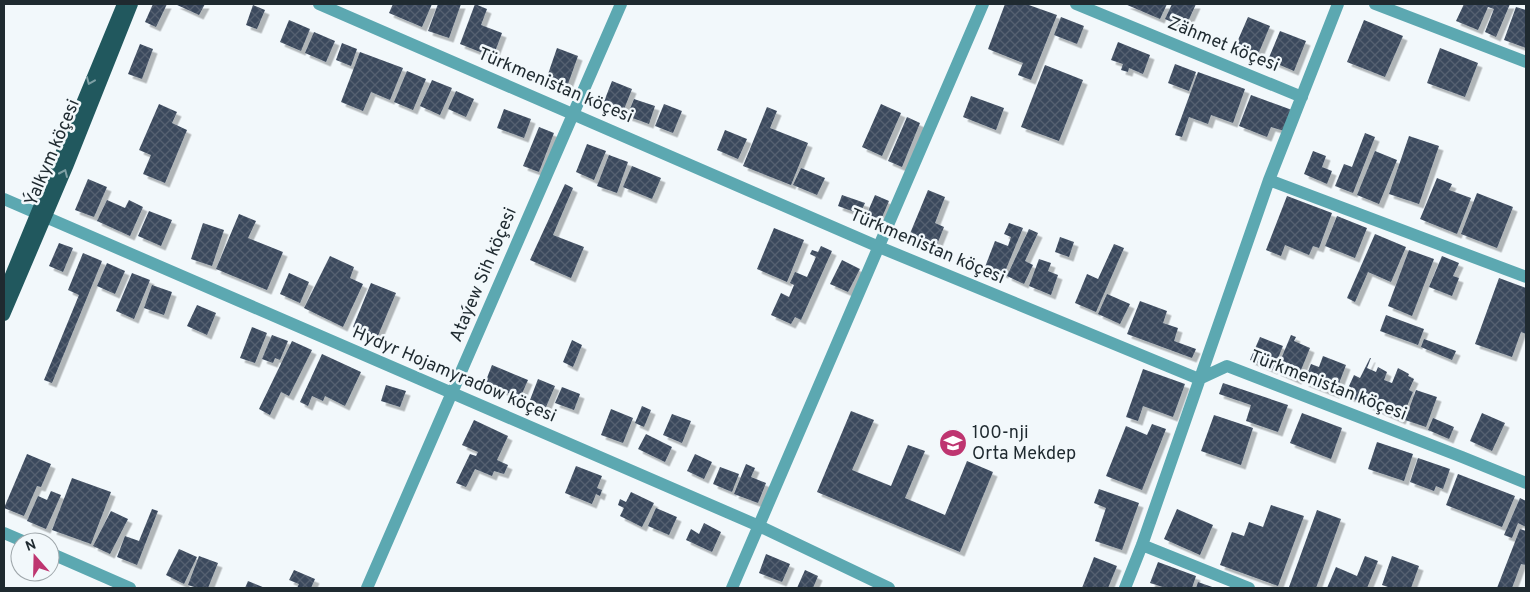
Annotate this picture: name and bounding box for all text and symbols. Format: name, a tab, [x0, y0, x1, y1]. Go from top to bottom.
street label: Zähmet köçesi	[1164, 12, 1282, 78]
street label: Türkmenistan köçesi	[474, 43, 636, 129]
one-way arrow	[86, 76, 97, 85]
street label: Ýalkym köçesi	[18, 95, 86, 210]
one-way arrow	[58, 169, 69, 178]
street label: Ataýew Sih köçesi	[445, 204, 523, 346]
street label: Türkmenistan köçesi	[846, 204, 1008, 290]
street label: Hydyr Hojamyradow köçesi	[349, 322, 559, 428]
street label: Türkmenistan köçesi	[1246, 345, 1410, 427]
place label: 100-nji Orta Mekdep	[972, 422, 1076, 466]
school or university icon: 100-nji Orta Mekdep	[938, 428, 968, 458]
north arrow	[10, 532, 60, 582]
text: N	[23, 536, 39, 556]

